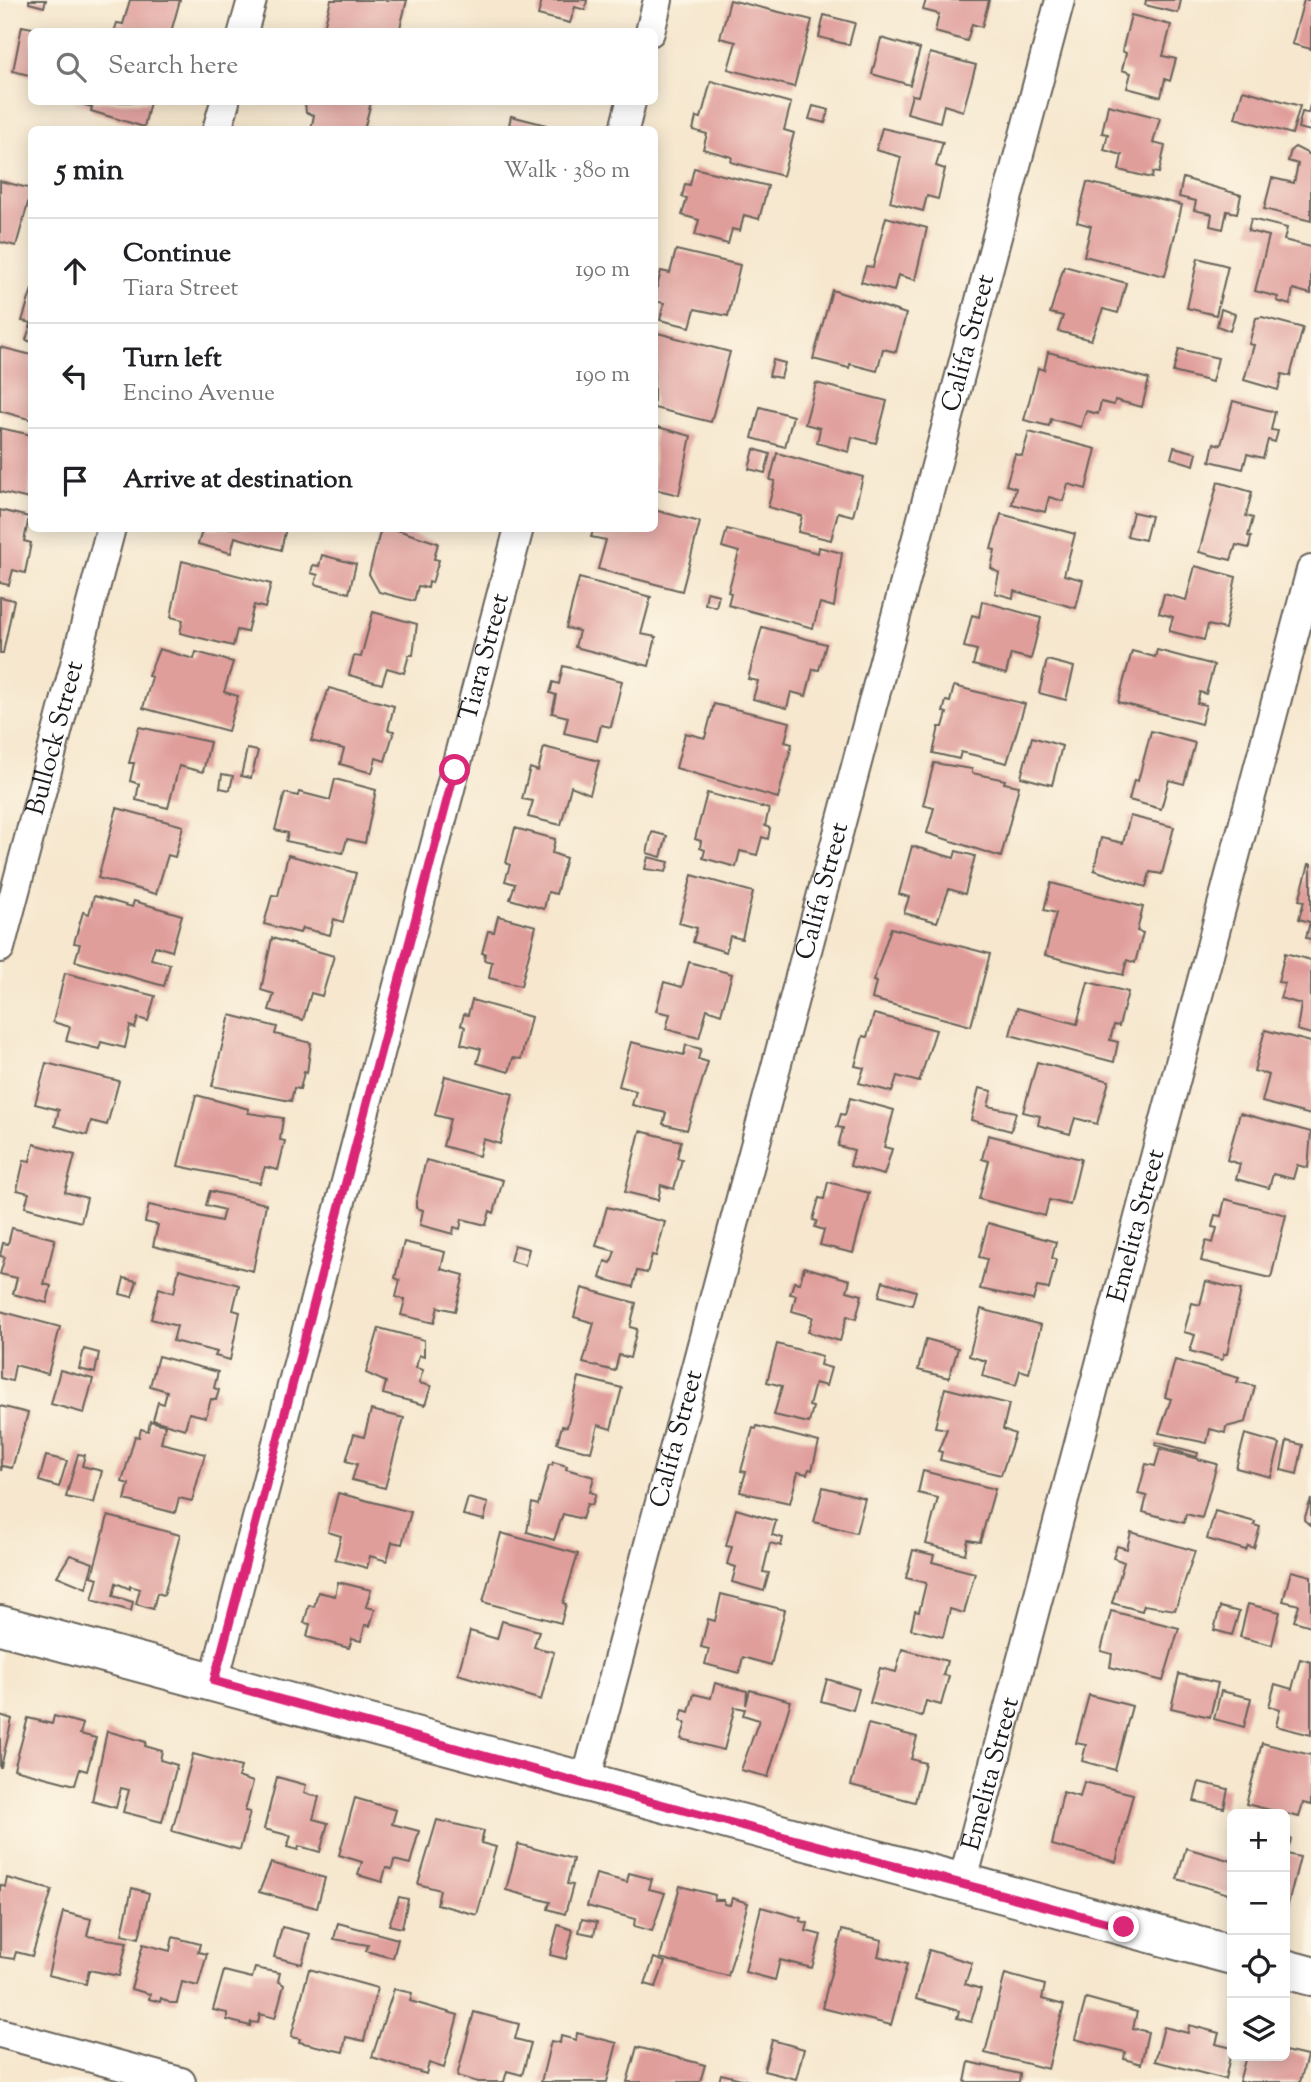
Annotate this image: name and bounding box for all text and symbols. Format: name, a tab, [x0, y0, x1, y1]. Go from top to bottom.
search box	[28, 28, 658, 105]
icon: search	[52, 48, 90, 86]
text: Search here	[108, 48, 238, 85]
text: 5 min	[56, 150, 124, 193]
text: Walk · 380 m	[504, 155, 630, 188]
text: Continue	[123, 236, 231, 273]
icon: ahead	[56, 252, 94, 290]
text: 190 m	[575, 254, 630, 287]
street label: Califa Street	[933, 270, 1005, 416]
text: Tiara Street	[123, 273, 238, 306]
text: Turn left	[123, 341, 222, 378]
icon: left	[56, 357, 94, 395]
text: 190 m	[575, 359, 630, 392]
text: Encino Avenue	[123, 378, 275, 411]
icon: arrive	[56, 462, 94, 500]
text: Arrive at destination	[123, 462, 353, 499]
street label: Tiara Street	[450, 589, 519, 725]
street label: Bullock Street	[17, 657, 94, 820]
route start	[439, 754, 470, 785]
street label: Califa Street	[787, 818, 859, 964]
street label: Emelita Street	[1099, 1145, 1175, 1307]
street label: Califa Street	[641, 1366, 713, 1512]
street label: Emelita Street	[953, 1693, 1029, 1855]
map controls	[1227, 1809, 1290, 2061]
button: +	[1227, 1809, 1290, 1872]
button: −	[1227, 1872, 1290, 1935]
route end	[1108, 1911, 1139, 1942]
button: locate	[1227, 1935, 1290, 1998]
button: layers	[1227, 1998, 1290, 2061]

